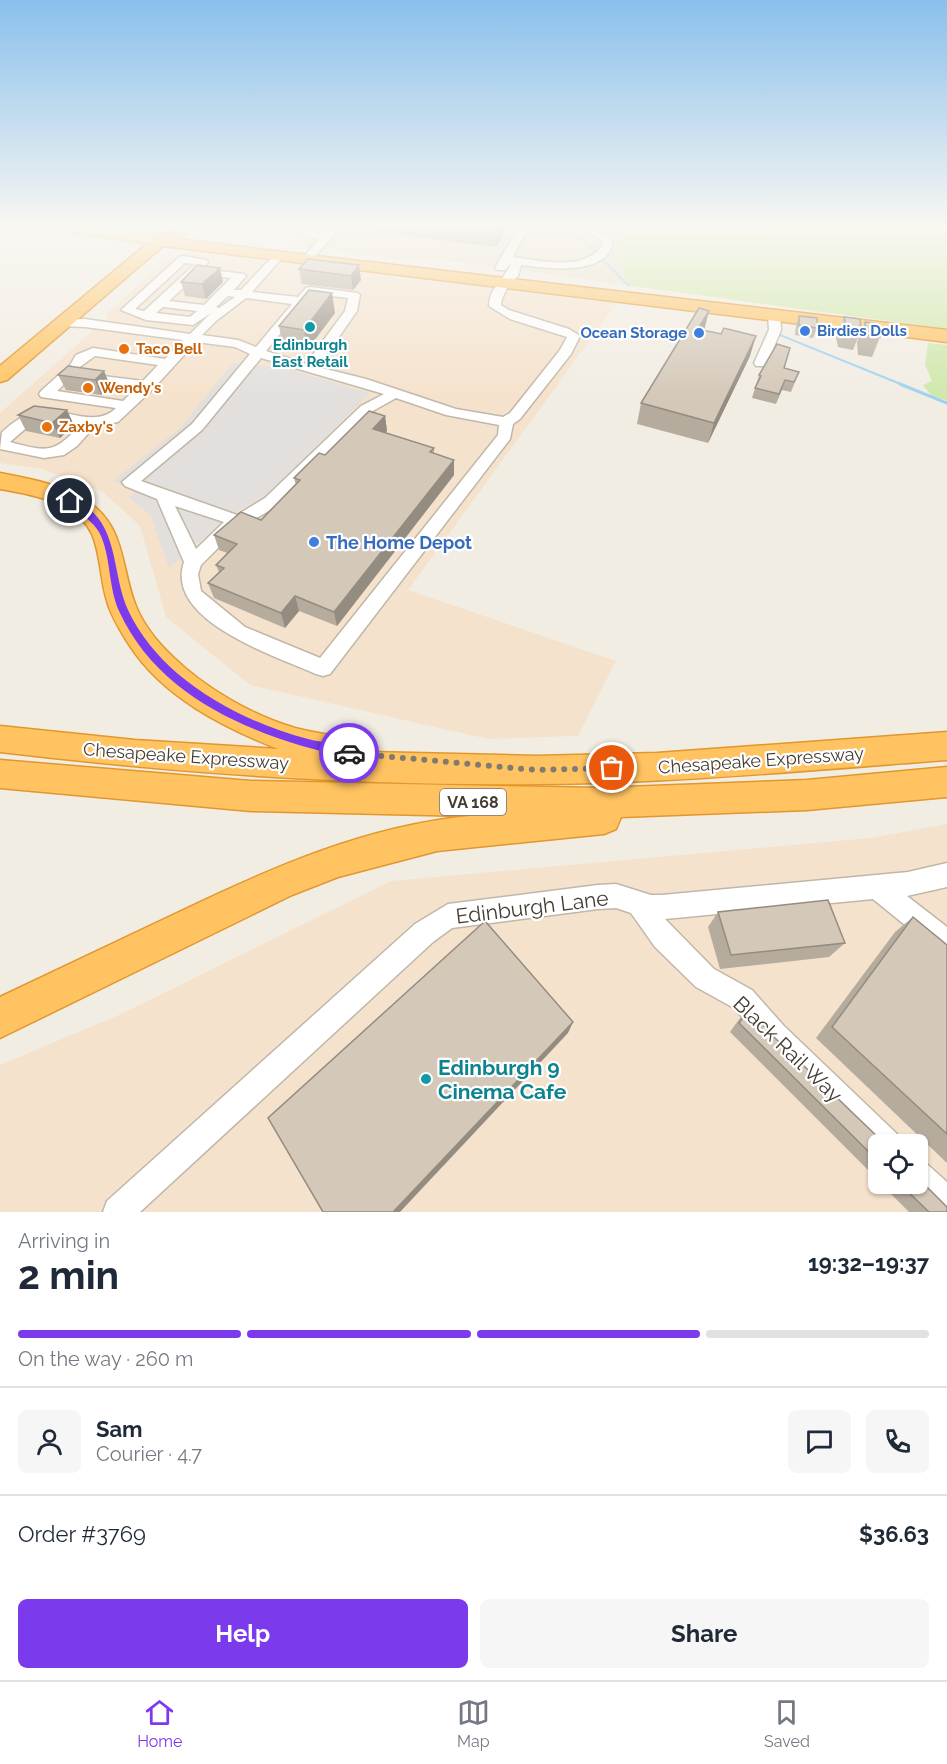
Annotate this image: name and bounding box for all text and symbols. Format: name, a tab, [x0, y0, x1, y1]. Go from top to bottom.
marker: Edinburgh East Retail	[303, 320, 317, 334]
place label: Birdies Dolls	[817, 322, 907, 340]
place label: Ocean Storage	[580, 324, 687, 342]
marker: Birdies Dolls	[798, 324, 812, 338]
marker: Ocean Storage	[692, 326, 706, 340]
place label: Edinburgh East Retail	[272, 336, 348, 371]
place label: Taco Bell	[136, 340, 203, 358]
marker: Taco Bell	[117, 342, 131, 356]
place label: Wendy's	[100, 379, 161, 397]
marker: Wendy's	[81, 381, 95, 395]
place label: Zaxby's	[59, 418, 113, 436]
marker: Zaxby's	[40, 420, 54, 434]
pin	[44, 475, 95, 526]
icon: home	[53, 484, 86, 517]
place label: The Home Depot	[326, 532, 472, 553]
marker: The Home Depot	[307, 535, 321, 549]
courier	[319, 723, 379, 783]
icon: car	[333, 737, 366, 770]
street label: Chesapeake Expressway	[82, 738, 290, 774]
pin	[586, 742, 637, 793]
street label: Chesapeake Expressway	[657, 742, 865, 778]
icon: bag	[595, 751, 628, 784]
road number: VA 168	[440, 789, 506, 815]
street label: Edinburgh Lane	[454, 885, 610, 929]
street label: Black Rail Way	[728, 991, 848, 1107]
place label: Edinburgh 9 Cinema Cafe	[438, 1055, 567, 1104]
marker: Edinburgh 9 Cinema Cafe	[419, 1072, 433, 1086]
map controls	[868, 1134, 928, 1194]
button: locate	[868, 1134, 928, 1194]
text: Arriving in	[18, 1229, 110, 1253]
text: 19:32–19:37	[808, 1250, 929, 1276]
text: 2 min	[18, 1252, 119, 1298]
text: On the way · 260 m	[18, 1347, 193, 1371]
button: person	[18, 1410, 81, 1473]
button: chat	[788, 1410, 851, 1473]
button: phone	[866, 1410, 929, 1473]
text: Sam	[96, 1416, 143, 1442]
text: Courier · 4.7	[96, 1442, 202, 1466]
text: Order #3769	[18, 1521, 146, 1547]
text: $36.63	[859, 1521, 929, 1547]
button: Help	[18, 1599, 468, 1668]
button: Share	[480, 1599, 929, 1668]
tab: Home	[137, 1696, 182, 1751]
tab: Map	[457, 1696, 490, 1751]
tab: Saved	[764, 1696, 810, 1751]

